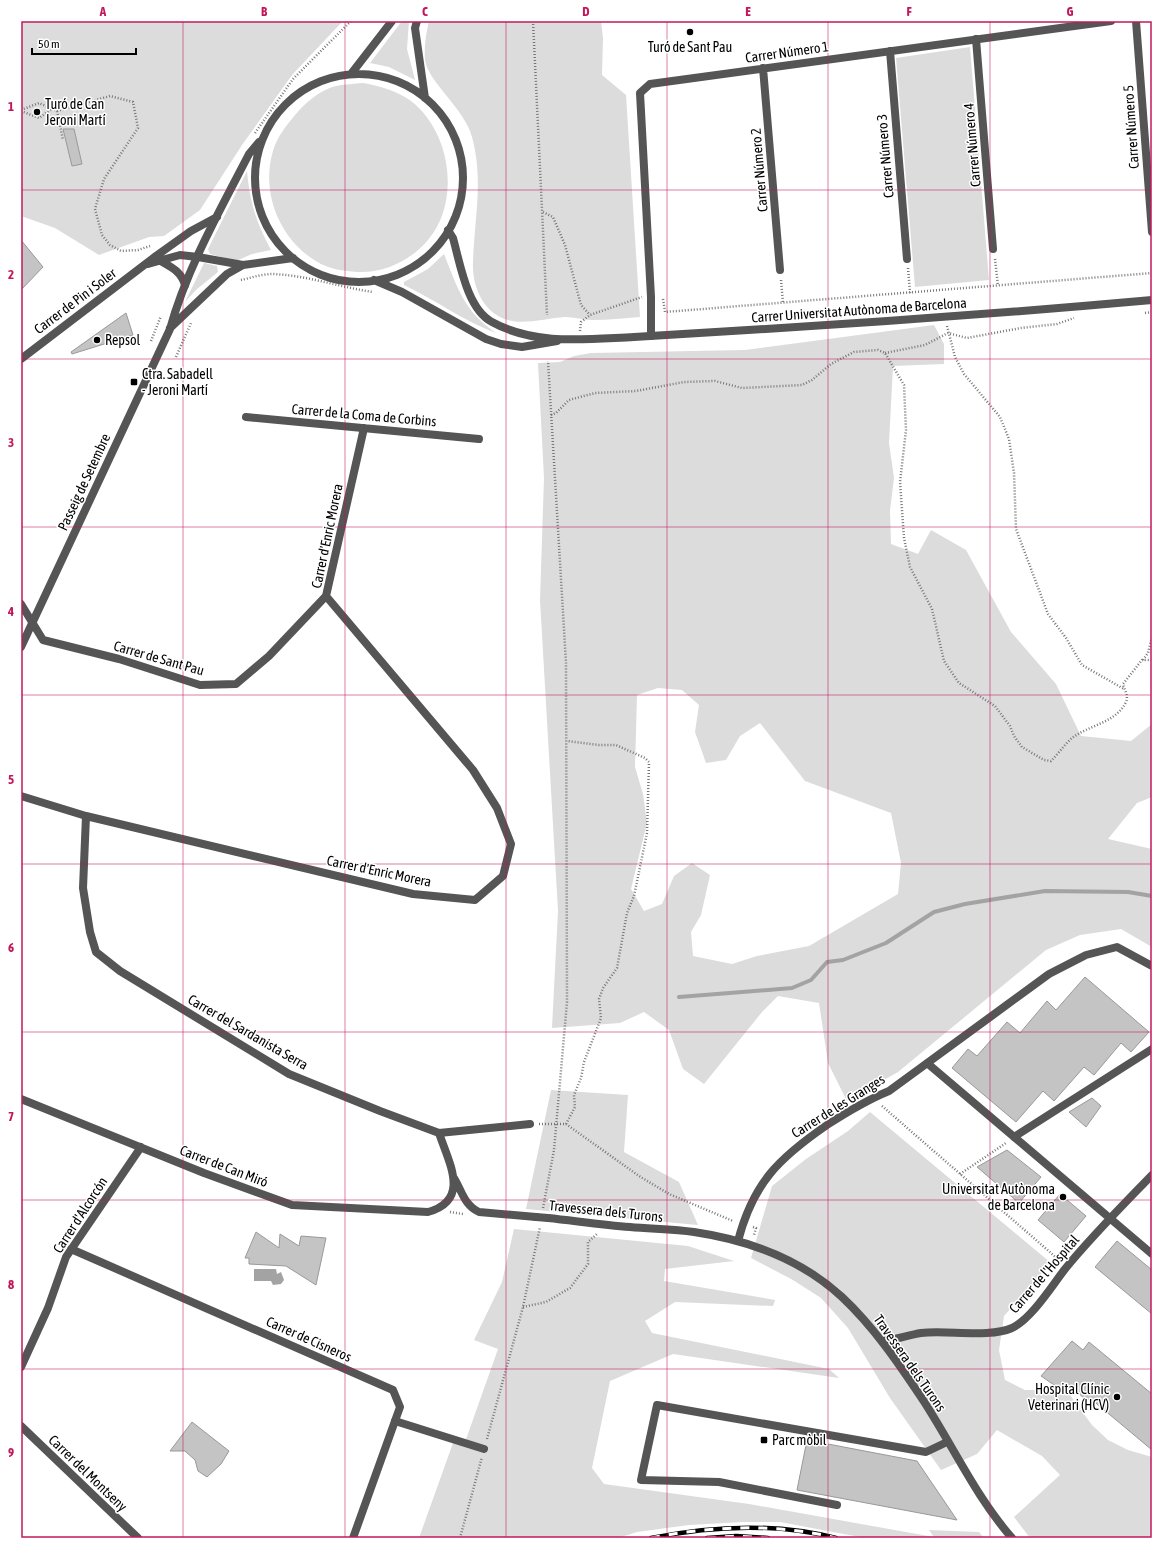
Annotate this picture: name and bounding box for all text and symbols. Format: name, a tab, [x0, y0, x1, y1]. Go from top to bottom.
text: A	[99, 4, 107, 19]
text: B	[261, 4, 268, 19]
text: C	[422, 4, 428, 19]
text: D	[582, 4, 590, 19]
text: E	[745, 4, 751, 19]
text: F	[906, 4, 912, 19]
text: G	[1067, 4, 1074, 19]
marker: Turó de Sant Pau	[685, 27, 695, 37]
scale bar	[32, 30, 136, 56]
text: 50 m	[38, 37, 60, 51]
street label: Carrer Número 1	[744, 38, 830, 66]
place label: Turó de Sant Pau	[648, 39, 732, 55]
street label: Carrer Número 5	[1120, 84, 1142, 170]
place label: Turó de Can Jeroni Martí	[45, 96, 106, 128]
text: 1	[8, 99, 14, 114]
street label: Carrer Número 4	[960, 102, 984, 188]
marker: Turó de Can Jeroni Martí	[32, 107, 42, 117]
street label: Carrer Número 3	[873, 113, 897, 199]
street label: Carrer Número 2	[747, 127, 771, 213]
street label: Carrer de Pin i Soler	[31, 264, 120, 337]
text: 2	[8, 267, 14, 282]
street label: Carrer Universitat Autònoma de Barcelona	[751, 294, 967, 326]
place label: Repsol	[105, 332, 141, 348]
marker: Repsol	[92, 335, 102, 345]
place label: Ctra. Sabadell - Jeroni Martí	[142, 366, 213, 398]
marker: Ctra. Sabadell - Jeroni Martí	[129, 377, 139, 387]
street label: Carrer de la Coma de Corbins	[291, 401, 437, 429]
street label: Passeig de Setembre	[55, 431, 113, 533]
text: 3	[8, 435, 14, 450]
street label: Carrer d'Enric Morera	[308, 482, 346, 590]
text: 4	[7, 604, 14, 619]
street label: Carrer de Sant Pau	[112, 637, 206, 679]
text: 5	[8, 772, 14, 787]
street label: Carrer d'Enric Morera	[325, 852, 433, 890]
text: 6	[8, 940, 14, 955]
street label: Carrer del Sardanista Serra	[185, 991, 311, 1073]
street label: Carrer de les Granges	[788, 1071, 888, 1141]
text: 7	[8, 1109, 14, 1124]
street label: Carrer de Can Miró	[178, 1142, 270, 1190]
street label: Carrer d'Alcorcón	[50, 1174, 110, 1256]
place label: Universitat Autònoma de Barcelona	[942, 1181, 1055, 1213]
marker: Universitat Autònoma de Barcelona	[1058, 1192, 1068, 1202]
street label: Travessera dels Turons	[548, 1197, 664, 1225]
street label: Carrer de l'Hospital	[1006, 1231, 1082, 1316]
text: 8	[8, 1277, 14, 1292]
street label: Travessera dels Turons	[871, 1312, 949, 1414]
street label: Carrer de Cisneros	[264, 1313, 354, 1365]
place label: Hospital Clínic Veterinari (HCV)	[1028, 1381, 1110, 1413]
marker: Hospital Clínic Veterinari (HCV)	[1112, 1392, 1122, 1402]
street label: Carrer del Montseny	[45, 1432, 131, 1515]
place label: Parc mòbil	[772, 1432, 827, 1448]
marker: Parc mòbil	[759, 1435, 769, 1445]
text: 9	[8, 1445, 14, 1460]

